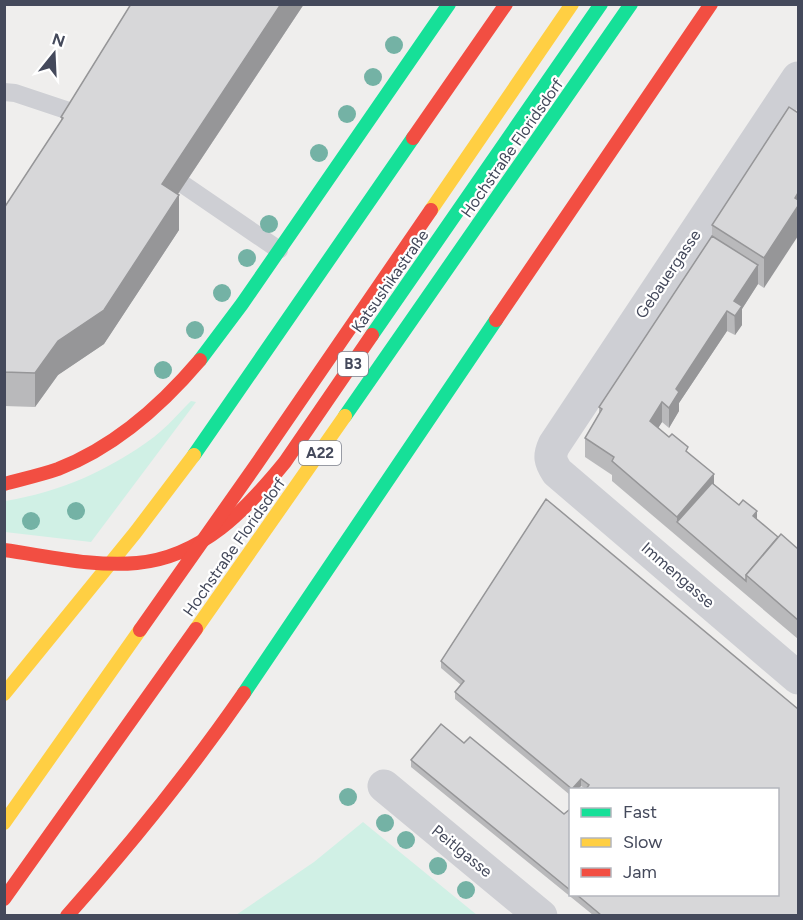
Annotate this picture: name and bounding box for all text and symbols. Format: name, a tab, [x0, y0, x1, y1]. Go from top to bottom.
north arrow	[24, 24, 84, 84]
text: N	[50, 29, 67, 51]
street label: Hochstraße Floridsdorf	[457, 75, 567, 221]
street label: Katsushikastraße	[348, 226, 433, 336]
street label: Gebauergasse	[631, 226, 705, 322]
road number: B3	[338, 352, 368, 376]
road number: A22	[299, 441, 341, 465]
street label: Hochstraße Floridsdorf	[179, 474, 289, 620]
street label: Immengasse	[638, 538, 719, 612]
legend	[569, 788, 779, 896]
text: Fast	[623, 801, 657, 823]
street label: Peitlgasse	[428, 821, 496, 881]
text: Slow	[623, 831, 662, 853]
text: Jam	[623, 861, 657, 883]

